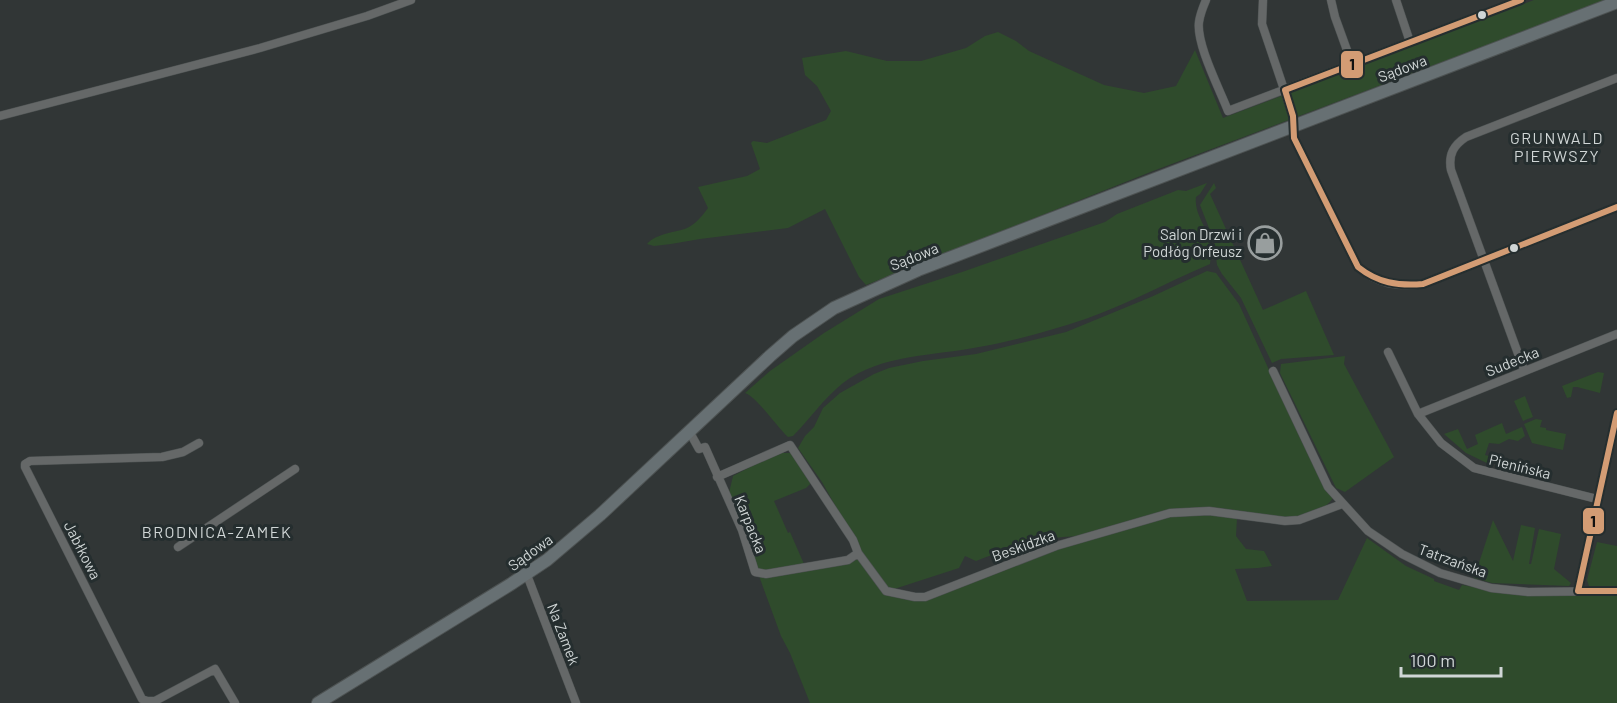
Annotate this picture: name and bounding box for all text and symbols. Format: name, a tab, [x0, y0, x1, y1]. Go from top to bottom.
unlabelled marker	[1476, 9, 1488, 21]
line badge: 1	[1340, 50, 1364, 79]
street label: Sądowa	[1375, 51, 1429, 85]
text: 1	[1349, 54, 1355, 73]
district label: GRUNWALD PIERWSZY	[1510, 128, 1604, 165]
place label: Salon Drzwi i Podłóg Orfeusz	[1143, 225, 1242, 260]
shop icon: Salon Drzwi i Podłóg Orfeusz	[1247, 225, 1283, 261]
street label: Sądowa	[887, 238, 941, 274]
unlabelled marker	[1508, 242, 1520, 254]
street label: Sudecka	[1483, 342, 1541, 380]
street label: Pienińska	[1487, 450, 1553, 482]
street label: Karpacka	[731, 492, 771, 556]
line badge: 1	[1582, 507, 1605, 535]
text: 1	[1590, 511, 1596, 530]
street label: Jabłkowa	[61, 518, 105, 582]
district label: BRODNICA-ZAMEK	[142, 522, 292, 541]
street label: Beskidzka	[989, 525, 1057, 565]
street label: Sądowa	[504, 530, 556, 574]
street label: Tatrzańska	[1416, 539, 1490, 581]
street label: Na Zamek	[544, 601, 584, 668]
scale bar	[1401, 640, 1502, 678]
text: 100 m	[1410, 649, 1455, 671]

